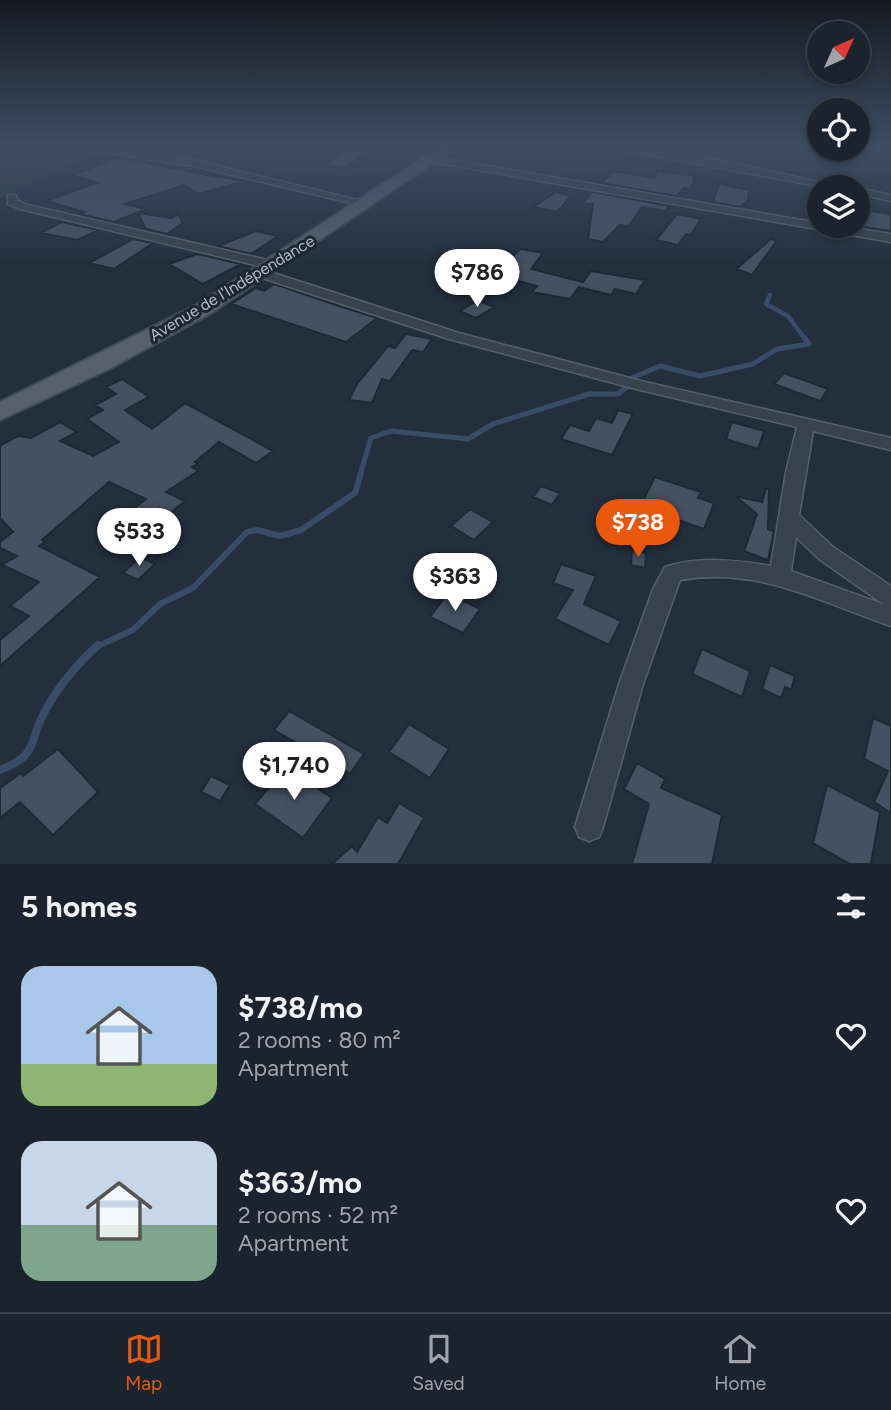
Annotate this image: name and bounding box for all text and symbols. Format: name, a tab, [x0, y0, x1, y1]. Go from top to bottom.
north arrow	[807, 21, 870, 84]
map controls	[807, 21, 870, 238]
button: locate	[807, 98, 870, 161]
button: layers	[807, 175, 870, 238]
street label: Avenue de l'Indépendance	[146, 231, 318, 345]
pin: $786	[436, 250, 518, 309]
text: $786	[451, 258, 503, 286]
pin: $738	[597, 500, 679, 559]
pin: $533	[98, 508, 180, 568]
text: $738	[612, 508, 664, 536]
text: $533	[113, 517, 165, 545]
pin: $363	[414, 554, 496, 613]
text: $363	[429, 562, 481, 590]
pin: $1,740	[237, 742, 351, 802]
text: $1,740	[259, 751, 329, 779]
icon: filters	[832, 887, 870, 925]
text: 5 homes	[21, 888, 137, 925]
text: $738/mo	[238, 989, 363, 1026]
icon: home	[77, 994, 161, 1078]
icon: heart	[832, 1017, 870, 1055]
text: 2 rooms · 80 m²	[238, 1026, 401, 1054]
text: Apartment	[238, 1054, 349, 1082]
text: $363/mo	[238, 1164, 362, 1201]
icon: home	[77, 1169, 161, 1253]
icon: heart	[832, 1192, 870, 1230]
text: 2 rooms · 52 m²	[238, 1201, 398, 1229]
text: Apartment	[238, 1229, 349, 1257]
tab: Map	[125, 1330, 163, 1395]
tab: Saved	[412, 1330, 465, 1395]
tab: Home	[714, 1330, 766, 1395]

